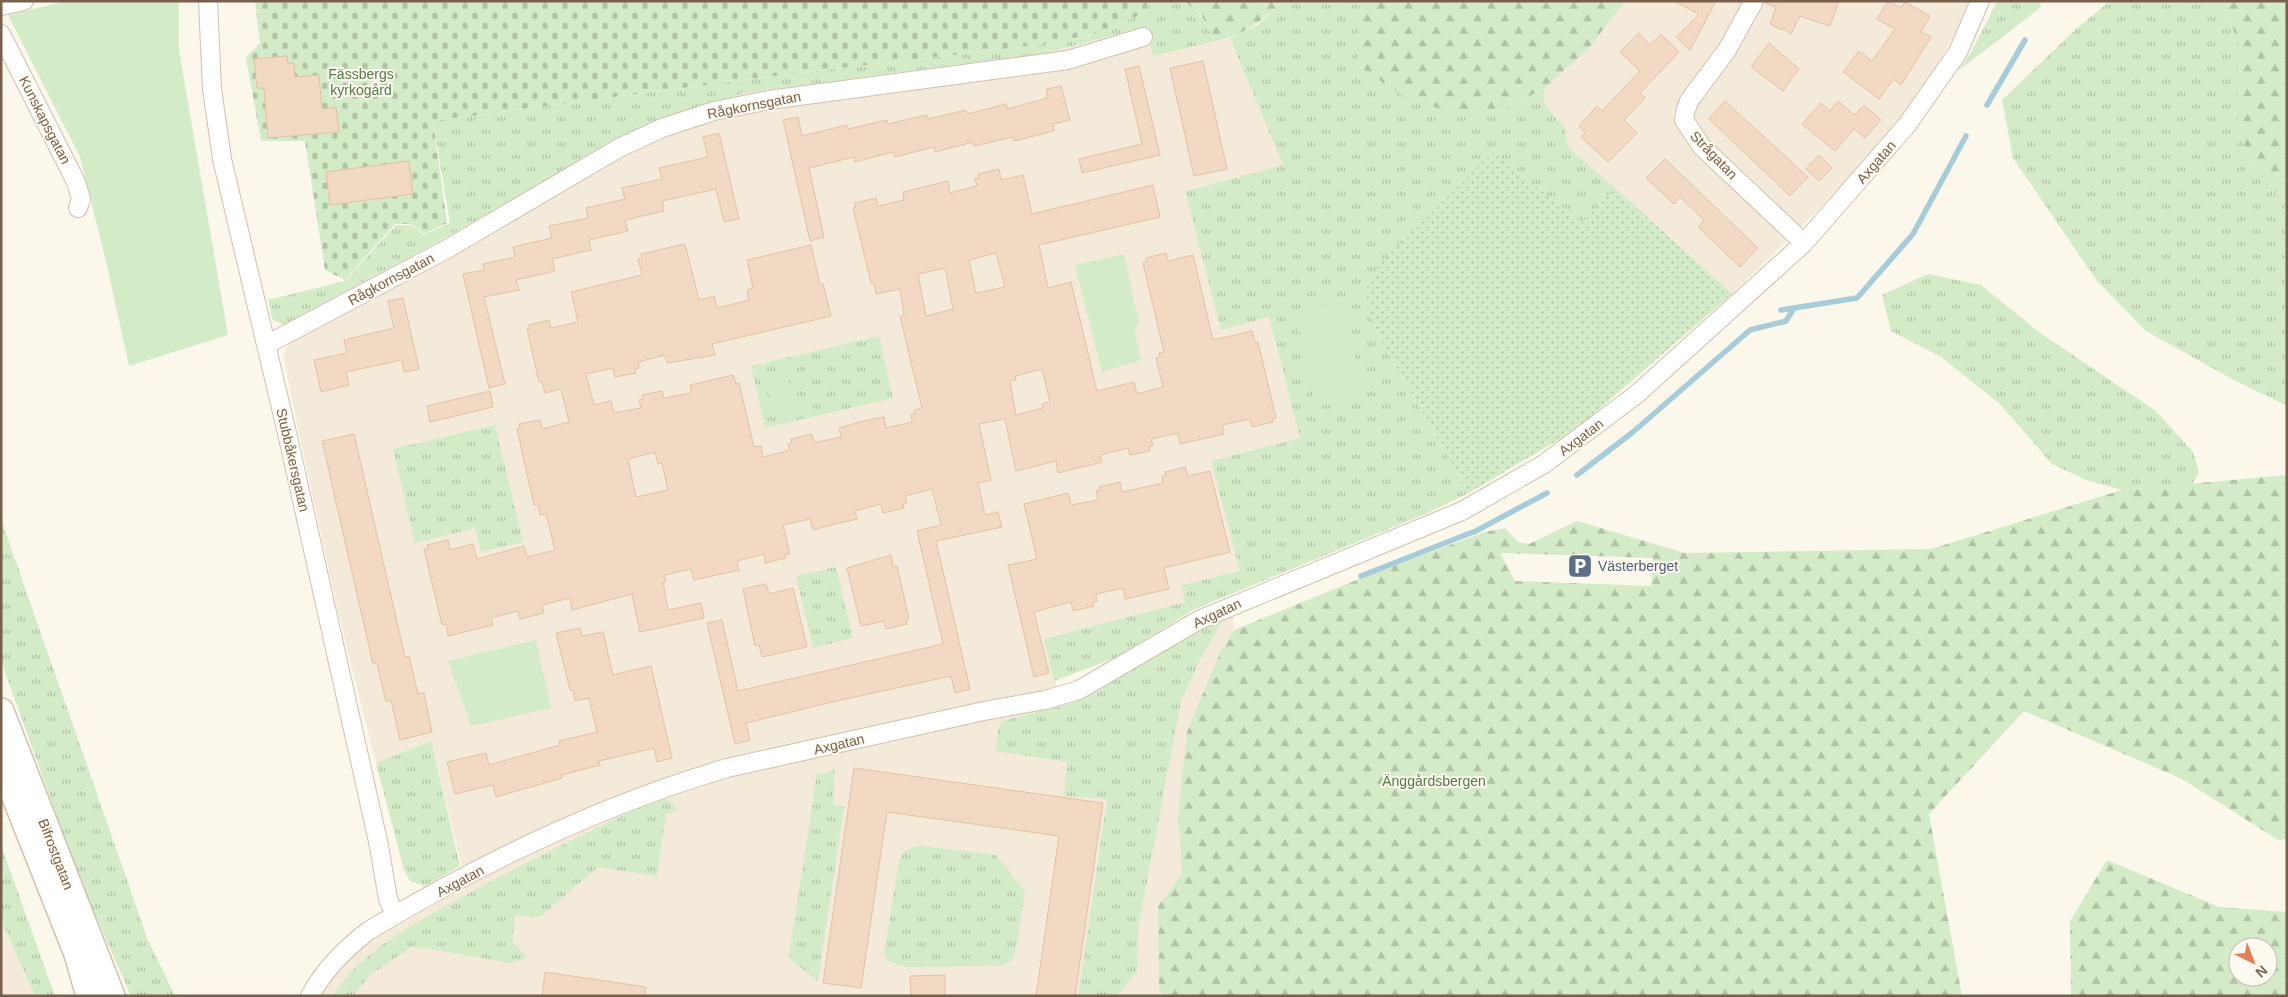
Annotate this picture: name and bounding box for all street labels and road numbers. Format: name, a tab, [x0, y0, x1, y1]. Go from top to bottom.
street label: Kunskapsgatan	[16, 73, 74, 167]
street label: Rågkornsgatan	[706, 88, 802, 122]
street label: Strågatan	[1687, 128, 1741, 182]
street label: Axgatan	[1853, 137, 1899, 187]
street label: Rågkornsgatan	[345, 250, 437, 308]
street label: Stubbåkersgatan	[273, 407, 313, 513]
street label: Axgatan	[1556, 415, 1606, 459]
street label: Axgatan	[1190, 595, 1244, 631]
street label: Axgatan	[812, 730, 866, 758]
street label: Bifrostgatan	[35, 816, 77, 892]
street label: Axgatan	[434, 862, 486, 900]

